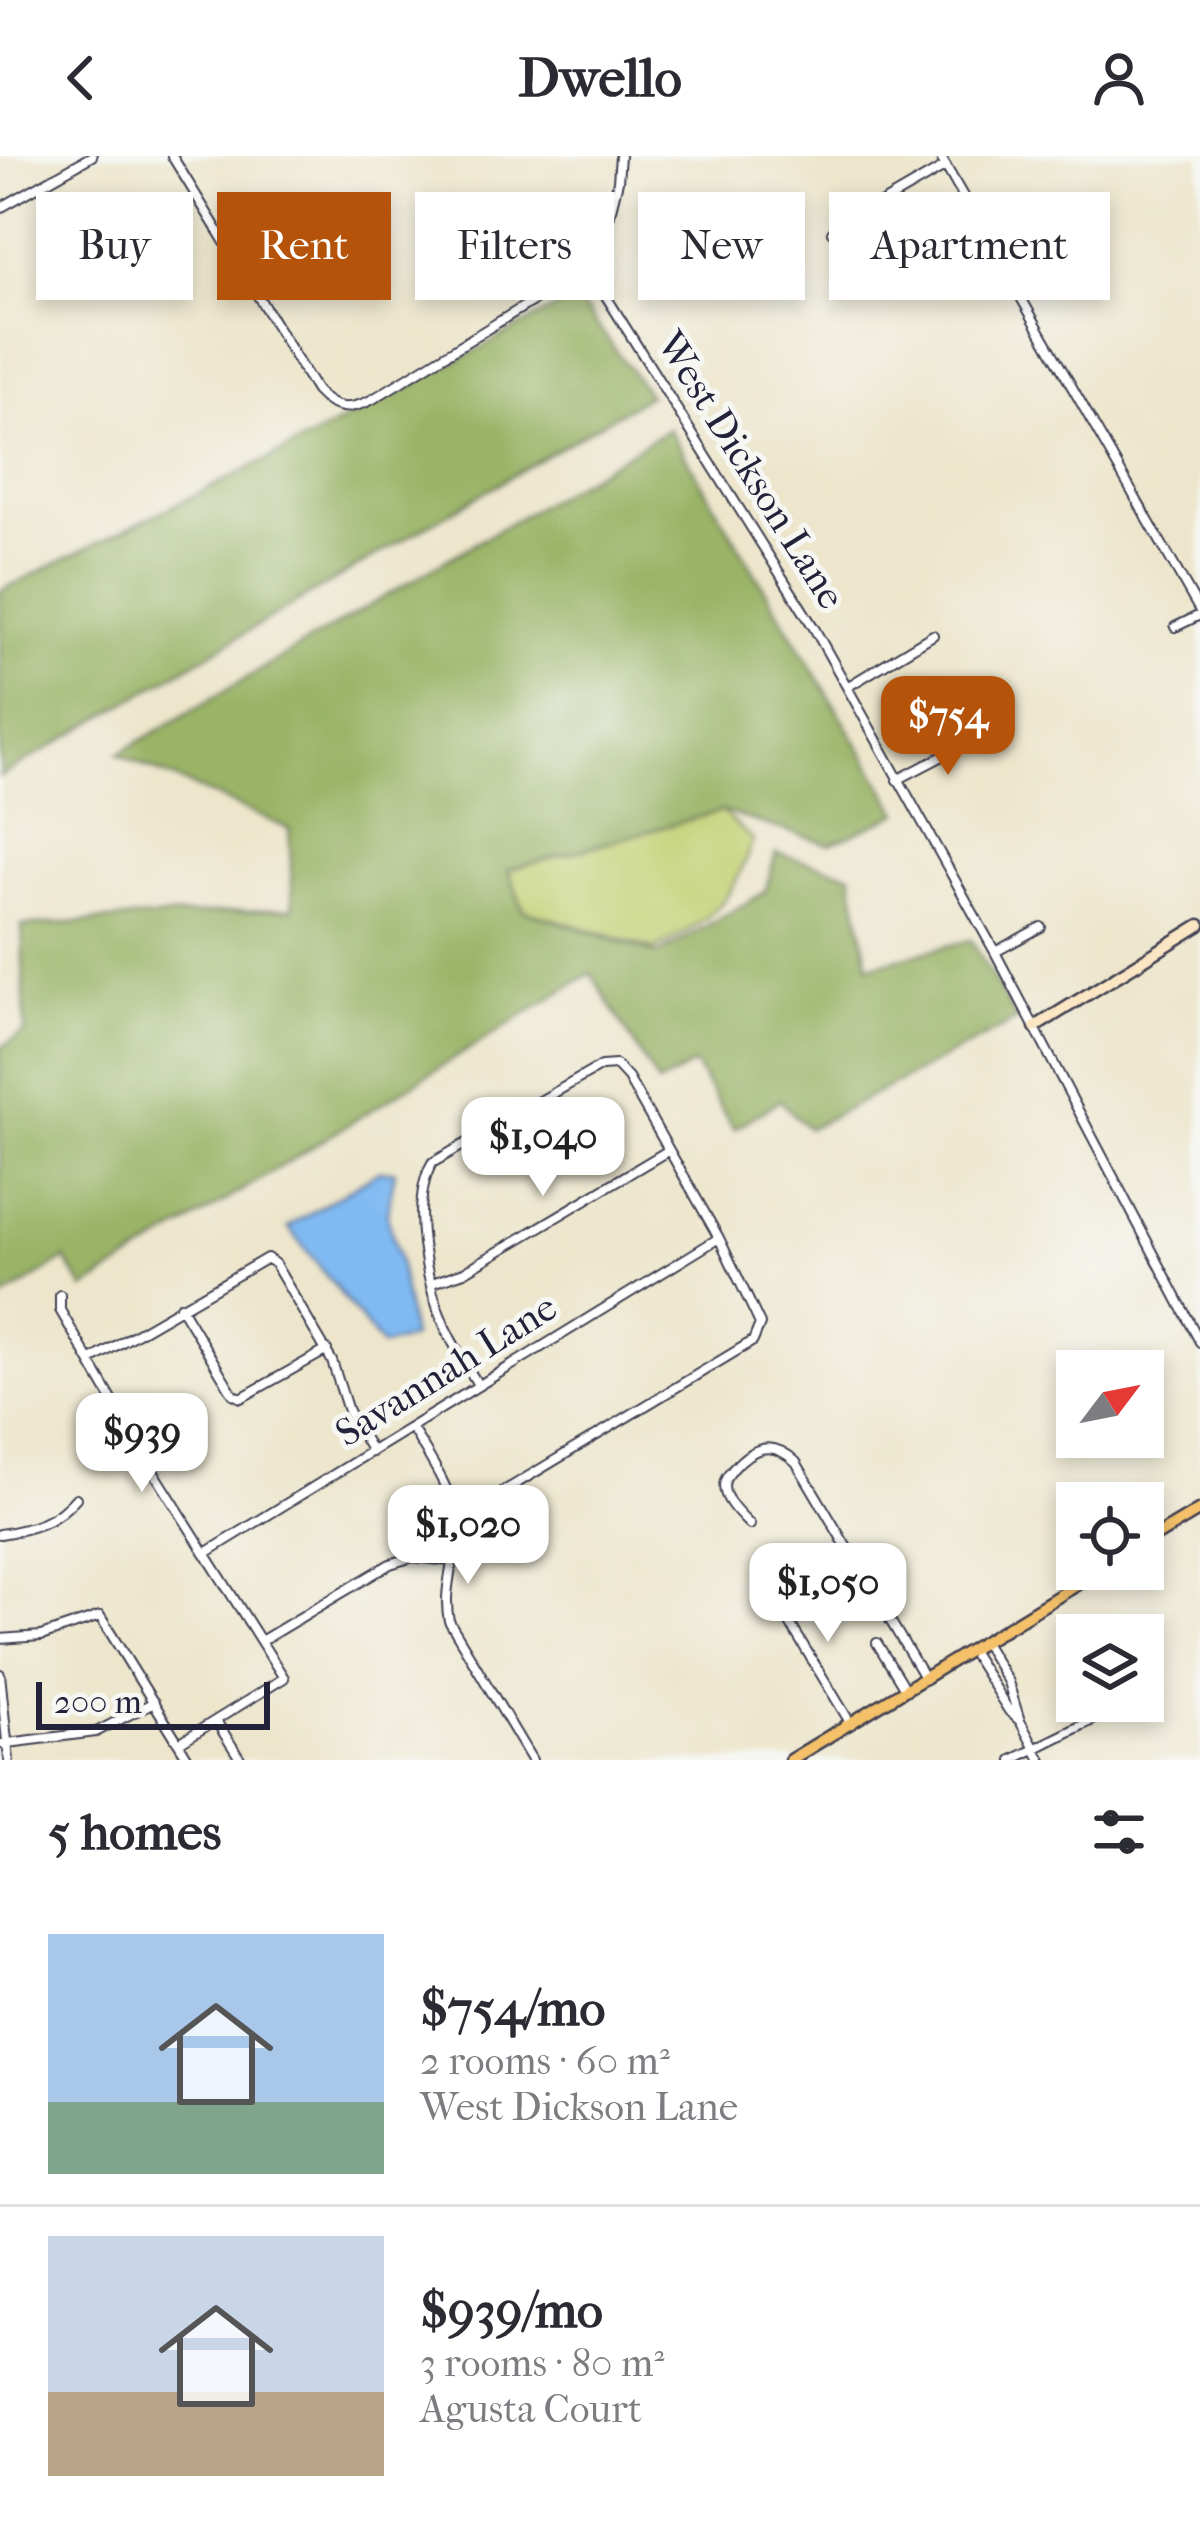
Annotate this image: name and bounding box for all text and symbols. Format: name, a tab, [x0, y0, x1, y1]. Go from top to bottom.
icon: back	[48, 45, 114, 111]
icon: person	[1086, 45, 1152, 111]
text: Dwello	[518, 47, 682, 110]
chip: Buy	[36, 192, 193, 300]
chip: Rent	[217, 192, 391, 300]
chip: Filters	[415, 192, 614, 300]
chip: New	[638, 192, 805, 300]
chip: Apartment	[829, 192, 1110, 300]
street label: West Dickson Lane	[647, 322, 855, 617]
pin: $754	[877, 676, 1019, 778]
text: $754	[908, 692, 988, 738]
pin: $1,040	[445, 1097, 641, 1199]
text: $1,040	[488, 1113, 598, 1159]
street label: Savannah Lane	[327, 1284, 565, 1456]
north arrow	[1056, 1350, 1164, 1458]
map controls	[1056, 1350, 1164, 1722]
pin: $939	[71, 1393, 213, 1495]
text: $939	[103, 1409, 181, 1455]
button: locate	[1056, 1482, 1164, 1590]
pin: $1,020	[370, 1485, 566, 1587]
text: $1,020	[415, 1501, 521, 1547]
pin: $1,050	[730, 1543, 926, 1645]
text: $1,050	[776, 1559, 880, 1605]
button: layers	[1056, 1614, 1164, 1722]
scale bar	[36, 1676, 270, 1729]
text: 200 m	[54, 1683, 142, 1722]
icon: filters	[1086, 1799, 1152, 1865]
text: 5 homes	[48, 1802, 221, 1862]
text: $754/mo	[420, 1978, 605, 2038]
icon: home	[144, 1982, 288, 2126]
text: 2 rooms · 60 m²	[420, 2038, 670, 2084]
text: West Dickson Lane	[420, 2084, 738, 2130]
text: $939/mo	[420, 2280, 603, 2340]
icon: home	[144, 2284, 288, 2428]
text: 3 rooms · 80 m²	[420, 2340, 664, 2386]
text: Agusta Court	[420, 2386, 642, 2432]

